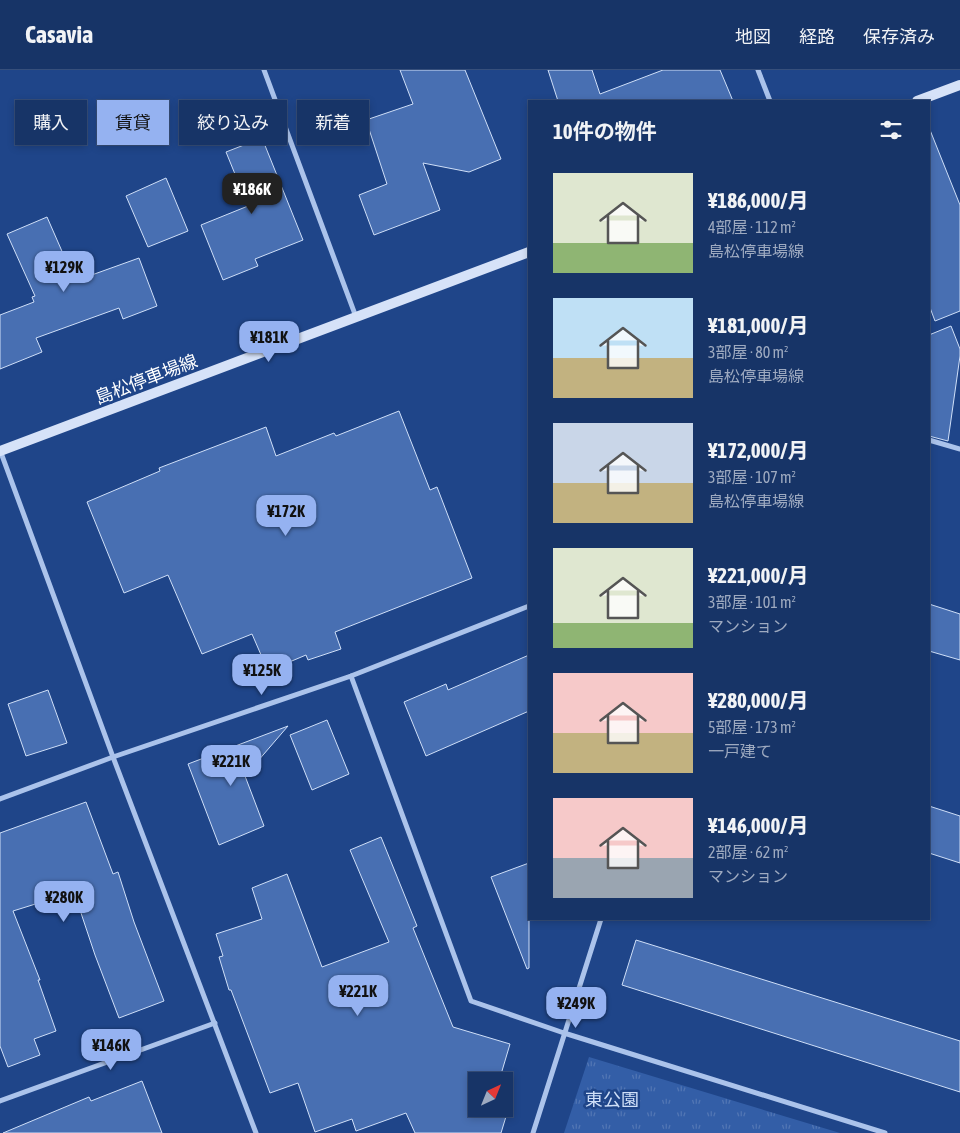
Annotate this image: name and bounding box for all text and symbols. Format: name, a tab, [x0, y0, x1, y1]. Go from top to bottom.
text: Casavia	[25, 21, 93, 48]
text: 地図	[735, 26, 771, 47]
text: 経路	[799, 26, 835, 47]
text: 保存済み	[863, 26, 935, 47]
chip: 購入	[15, 100, 87, 145]
chip: 賃貸	[97, 100, 169, 145]
chip: 絞り込み	[179, 100, 287, 145]
chip: 新着	[297, 100, 369, 145]
icon: filters	[877, 116, 905, 144]
text: 10件の物件	[553, 119, 657, 143]
pin: ¥186K	[217, 172, 287, 215]
text: ¥186K	[233, 180, 271, 198]
text: ¥186,000/月	[708, 188, 808, 212]
icon: home	[593, 193, 653, 253]
text: 4部屋 · 112 m²	[708, 218, 796, 236]
text: 島松停車場線	[708, 242, 804, 260]
pin: ¥129K	[29, 250, 99, 293]
text: ¥129K	[45, 258, 83, 276]
text: ¥181,000/月	[708, 313, 808, 337]
icon: home	[593, 318, 653, 378]
pin: ¥181K	[234, 320, 304, 363]
text: ¥181K	[250, 328, 288, 346]
text: 3部屋 · 80 m²	[708, 343, 789, 361]
street label: 島松停車場線	[92, 350, 200, 408]
text: 島松停車場線	[708, 367, 804, 385]
text: ¥172,000/月	[708, 438, 808, 462]
icon: home	[593, 443, 653, 503]
text: 3部屋 · 107 m²	[708, 468, 796, 486]
text: 島松停車場線	[708, 492, 804, 510]
pin: ¥172K	[251, 494, 321, 537]
text: ¥172K	[267, 502, 305, 520]
text: ¥221,000/月	[708, 563, 808, 587]
icon: home	[593, 568, 653, 628]
text: 3部屋 · 101 m²	[708, 593, 796, 611]
text: マンション	[708, 617, 788, 635]
pin: ¥125K	[227, 654, 297, 696]
text: ¥125K	[243, 661, 281, 679]
text: ¥280,000/月	[708, 688, 808, 712]
icon: home	[593, 693, 653, 753]
text: 5部屋 · 173 m²	[708, 718, 796, 736]
text: 一戸建て	[708, 742, 772, 760]
pin: ¥221K	[196, 744, 266, 787]
text: ¥221K	[212, 752, 250, 770]
text: ¥146,000/月	[708, 813, 808, 837]
icon: home	[593, 818, 653, 878]
text: 2部屋 · 62 m²	[708, 843, 789, 861]
text: マンション	[708, 867, 788, 885]
pin: ¥280K	[29, 880, 99, 923]
text: ¥280K	[45, 888, 83, 906]
pin: ¥221K	[323, 974, 393, 1017]
text: ¥221K	[339, 982, 377, 1000]
pin: ¥249K	[541, 986, 611, 1029]
text: ¥249K	[557, 994, 595, 1012]
pin: ¥146K	[76, 1028, 146, 1071]
text: ¥146K	[92, 1036, 130, 1054]
north arrow	[468, 1072, 512, 1118]
map controls	[468, 1072, 513, 1117]
park label: 東公園	[585, 1089, 639, 1110]

